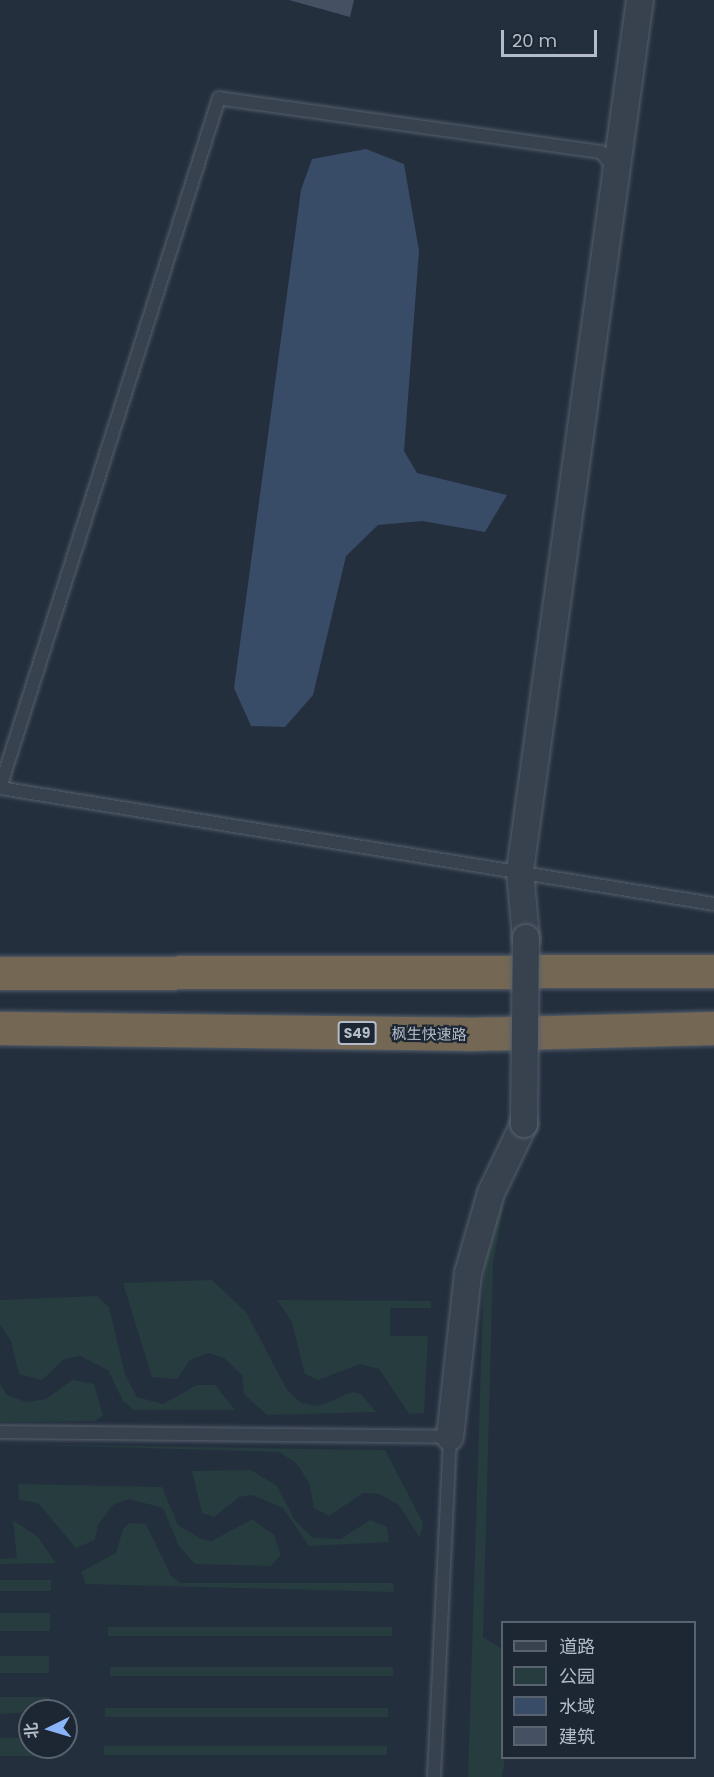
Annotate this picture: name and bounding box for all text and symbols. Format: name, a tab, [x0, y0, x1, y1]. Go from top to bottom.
scale bar	[504, 18, 600, 56]
text: 20 m	[512, 28, 557, 53]
road number: S49	[338, 1022, 376, 1044]
street label: 枫生快速路	[391, 1024, 467, 1044]
legend	[501, 1621, 696, 1759]
text: 道路	[559, 1634, 595, 1659]
text: 公园	[559, 1664, 595, 1689]
text: 水域	[559, 1694, 595, 1719]
north arrow	[18, 1699, 78, 1759]
text: 北	[19, 1721, 44, 1739]
text: 建筑	[559, 1724, 595, 1749]

